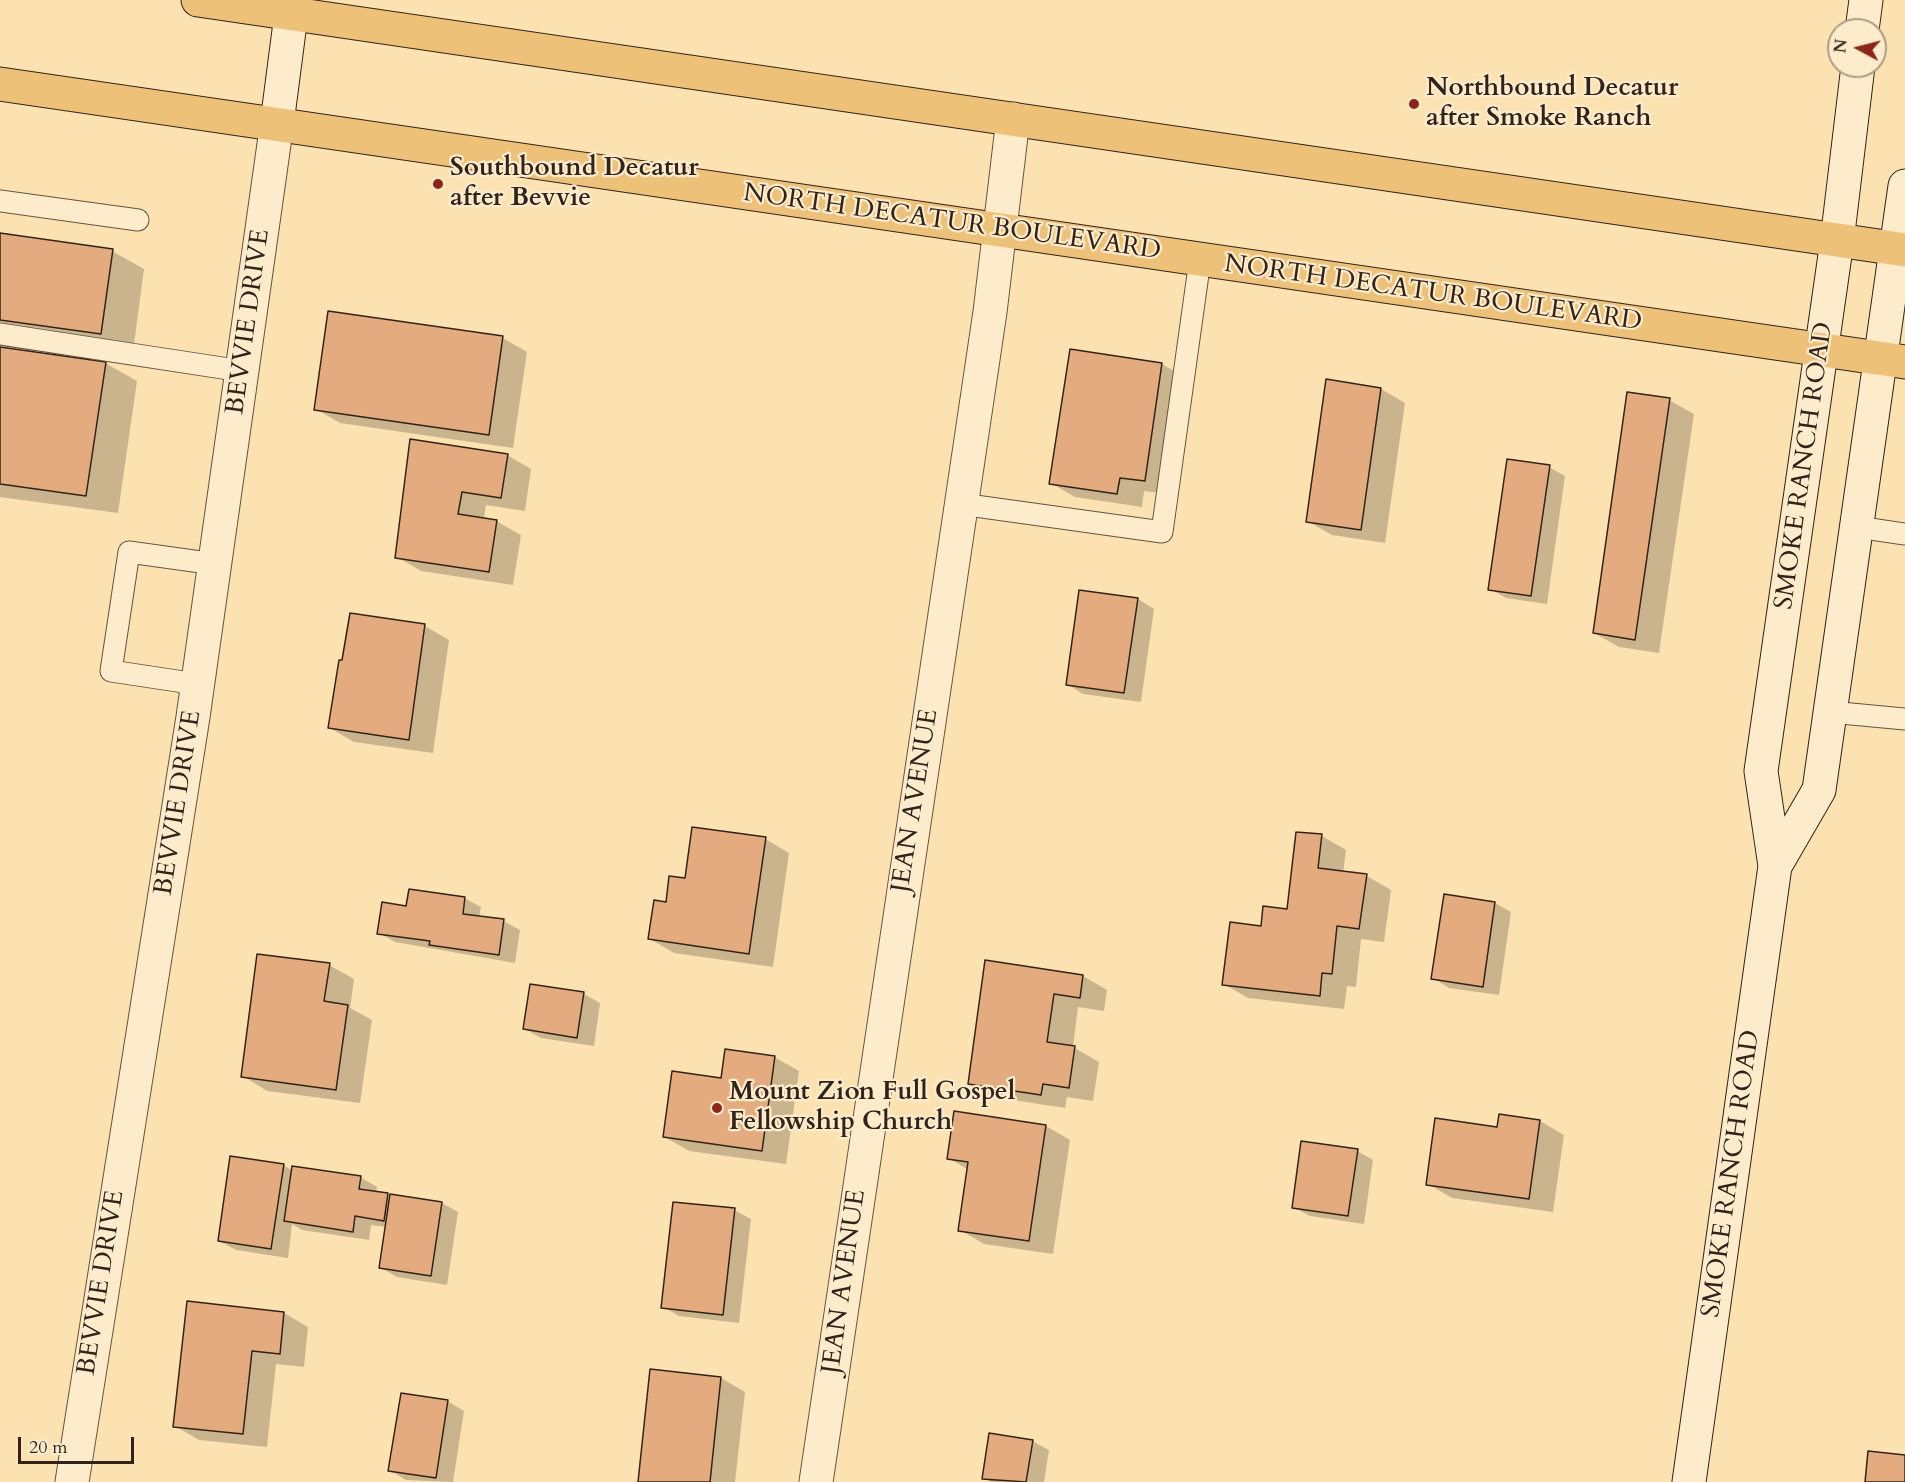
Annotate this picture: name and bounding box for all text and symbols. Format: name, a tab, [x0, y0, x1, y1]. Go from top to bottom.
north arrow	[1827, 18, 1887, 78]
text: N	[1829, 38, 1853, 54]
place label: Northbound Decatur after Smoke Ranch	[1426, 73, 1678, 134]
marker: Northbound Decatur after Smoke Ranch	[1407, 97, 1421, 111]
place label: Southbound Decatur after Bevvie	[450, 153, 699, 214]
marker: Southbound Decatur after Bevvie	[431, 177, 445, 191]
street label: NORTH DECATUR BOULEVARD	[741, 178, 1163, 268]
street label: BEVVIE DRIVE	[221, 227, 277, 417]
street label: NORTH DECATUR BOULEVARD	[1222, 249, 1644, 339]
street label: SMOKE RANCH ROAD	[1769, 320, 1841, 612]
street label: JEAN AVENUE	[886, 707, 946, 895]
street label: BEVVIE DRIVE	[149, 708, 209, 898]
street label: SMOKE RANCH ROAD	[1696, 1028, 1768, 1320]
place label: Mount Zion Full Gospel Fellowship Church	[729, 1077, 1015, 1138]
marker: Mount Zion Full Gospel Fellowship Church	[710, 1101, 724, 1115]
street label: BEVVIE DRIVE	[72, 1188, 132, 1378]
street label: JEAN AVENUE	[817, 1188, 873, 1376]
scale bar	[21, 1425, 136, 1463]
text: 20 m	[29, 1435, 68, 1460]

